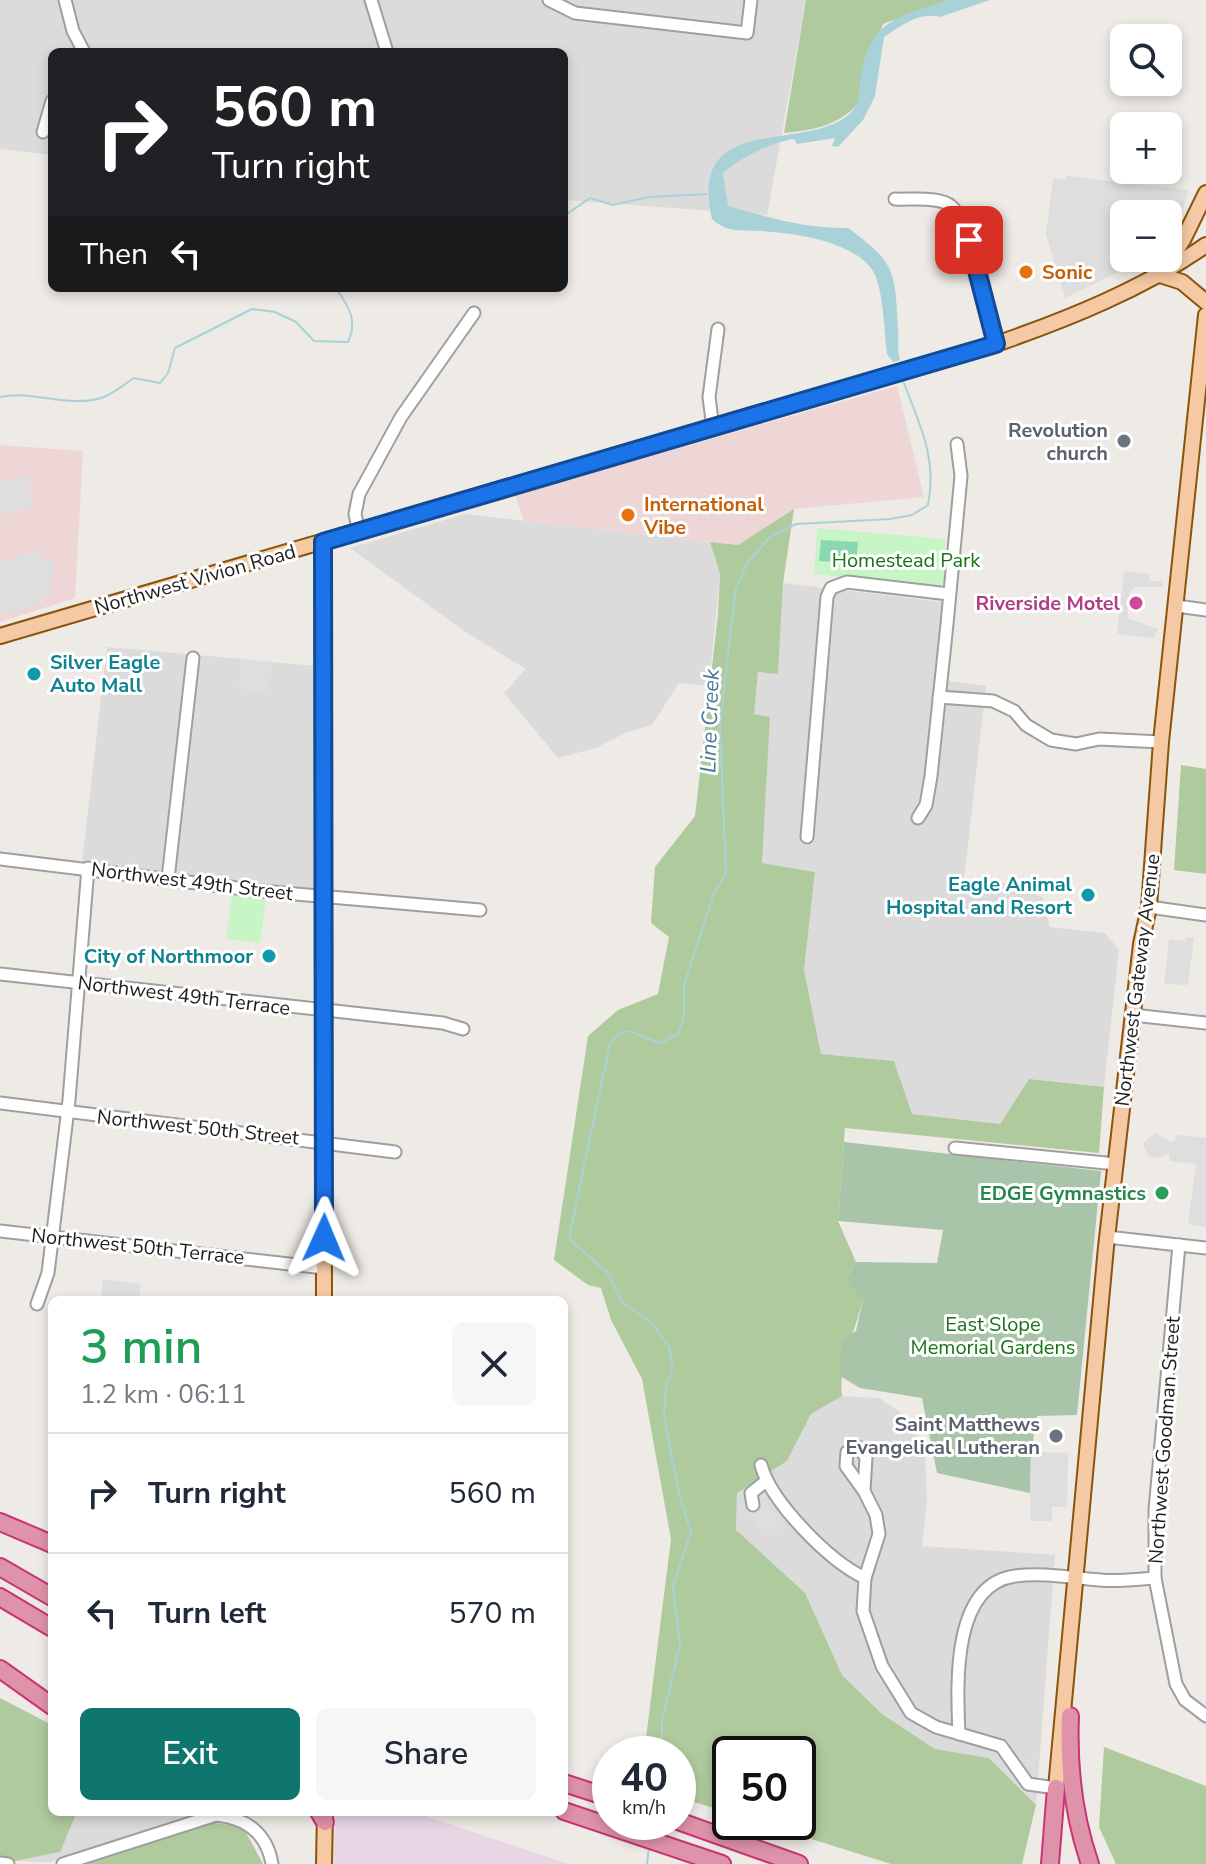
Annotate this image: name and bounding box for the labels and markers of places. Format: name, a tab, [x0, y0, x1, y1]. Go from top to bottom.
pin	[935, 206, 1003, 274]
place label: Sonic	[1042, 259, 1093, 286]
marker: Sonic	[1017, 263, 1035, 281]
place label: Revolution church	[1008, 417, 1108, 467]
marker: Revolution church	[1115, 432, 1133, 450]
place label: International Vibe	[643, 491, 764, 541]
marker: International Vibe	[619, 506, 637, 524]
place label: Riverside Motel	[976, 590, 1121, 617]
marker: Riverside Motel	[1127, 594, 1145, 612]
place label: Silver Eagle Auto Mall	[50, 649, 160, 699]
marker: Silver Eagle Auto Mall	[25, 665, 43, 683]
place label: Eagle Animal Hospital and Resort	[886, 871, 1073, 921]
marker: Eagle Animal Hospital and Resort	[1079, 886, 1097, 904]
place label: City of Northmoor	[84, 943, 253, 970]
marker: City of Northmoor	[260, 947, 278, 965]
place label: EDGE Gymnastics	[980, 1180, 1146, 1207]
marker: EDGE Gymnastics	[1153, 1184, 1171, 1202]
place label: Saint Matthews Evangelical Lutheran	[846, 1411, 1040, 1461]
marker: Saint Matthews Evangelical Lutheran	[1047, 1427, 1065, 1445]

